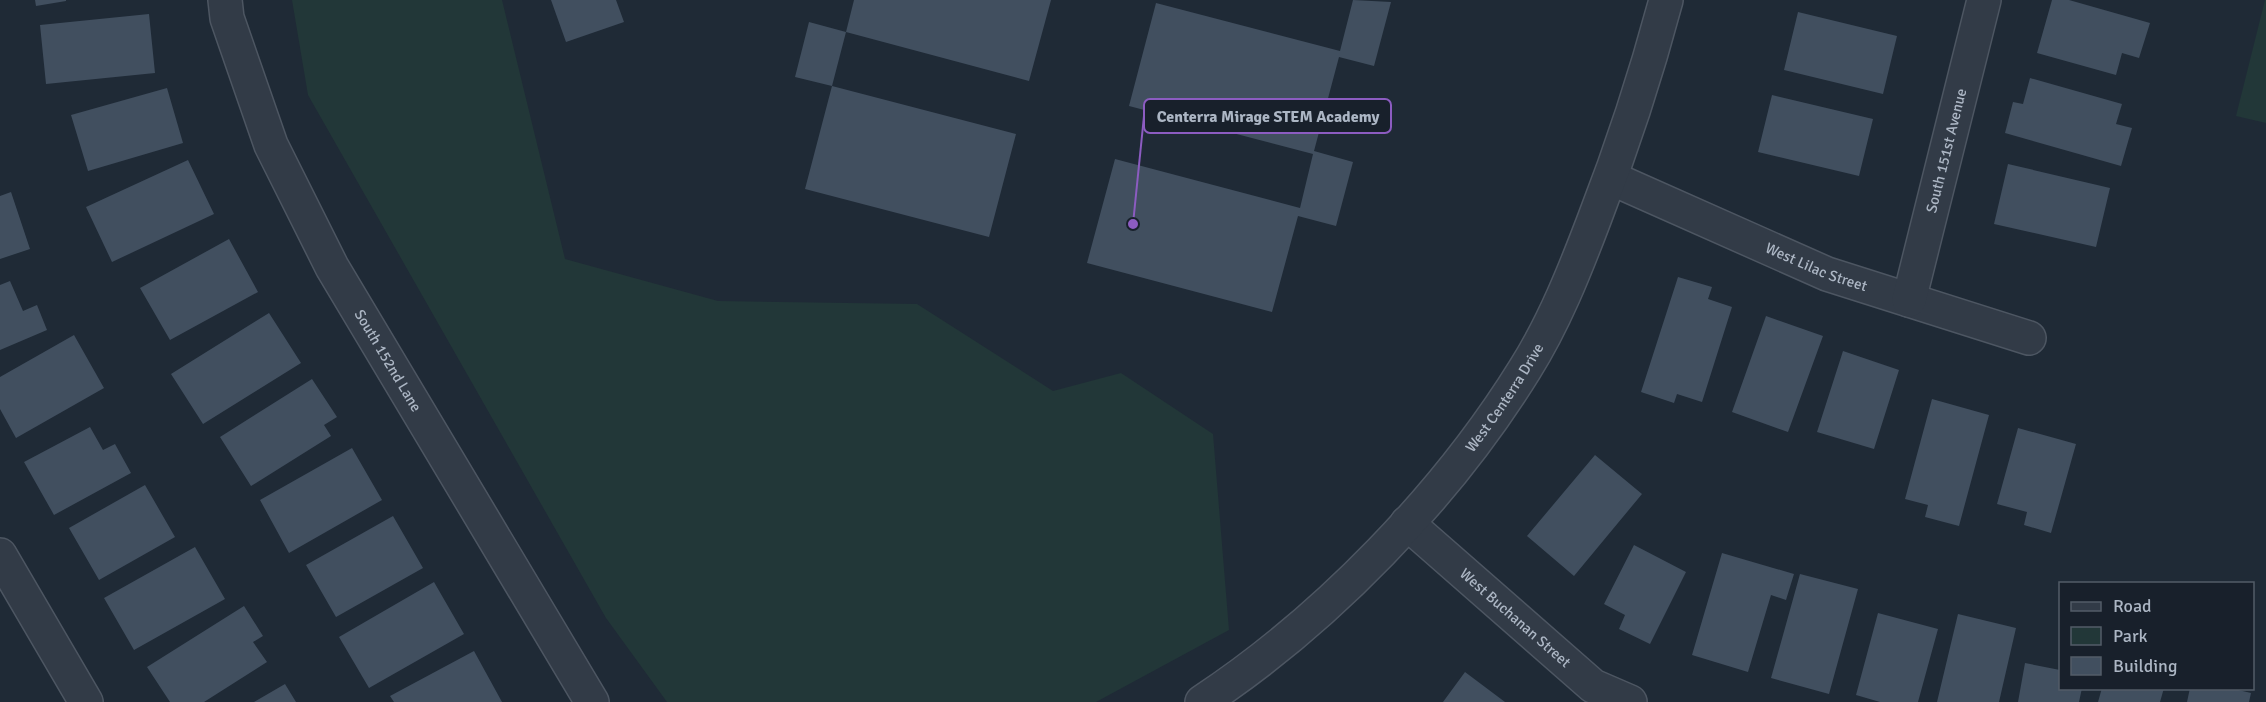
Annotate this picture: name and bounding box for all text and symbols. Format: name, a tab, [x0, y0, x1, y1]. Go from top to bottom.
street label: South 151st Avenue	[1922, 87, 1971, 215]
callout: Centerra Mirage STEM Academy	[1144, 99, 1391, 133]
text: Centerra Mirage STEM Academy	[1157, 107, 1379, 127]
street label: West Lilac Street	[1763, 239, 1869, 295]
street label: South 152nd Lane	[351, 306, 425, 415]
street label: West Centerra Drive	[1461, 340, 1547, 456]
street label: West Buchanan Street	[1456, 565, 1574, 671]
legend	[2059, 582, 2254, 690]
text: Road	[2113, 595, 2152, 617]
text: Park	[2113, 625, 2148, 647]
text: Building	[2113, 655, 2177, 677]

